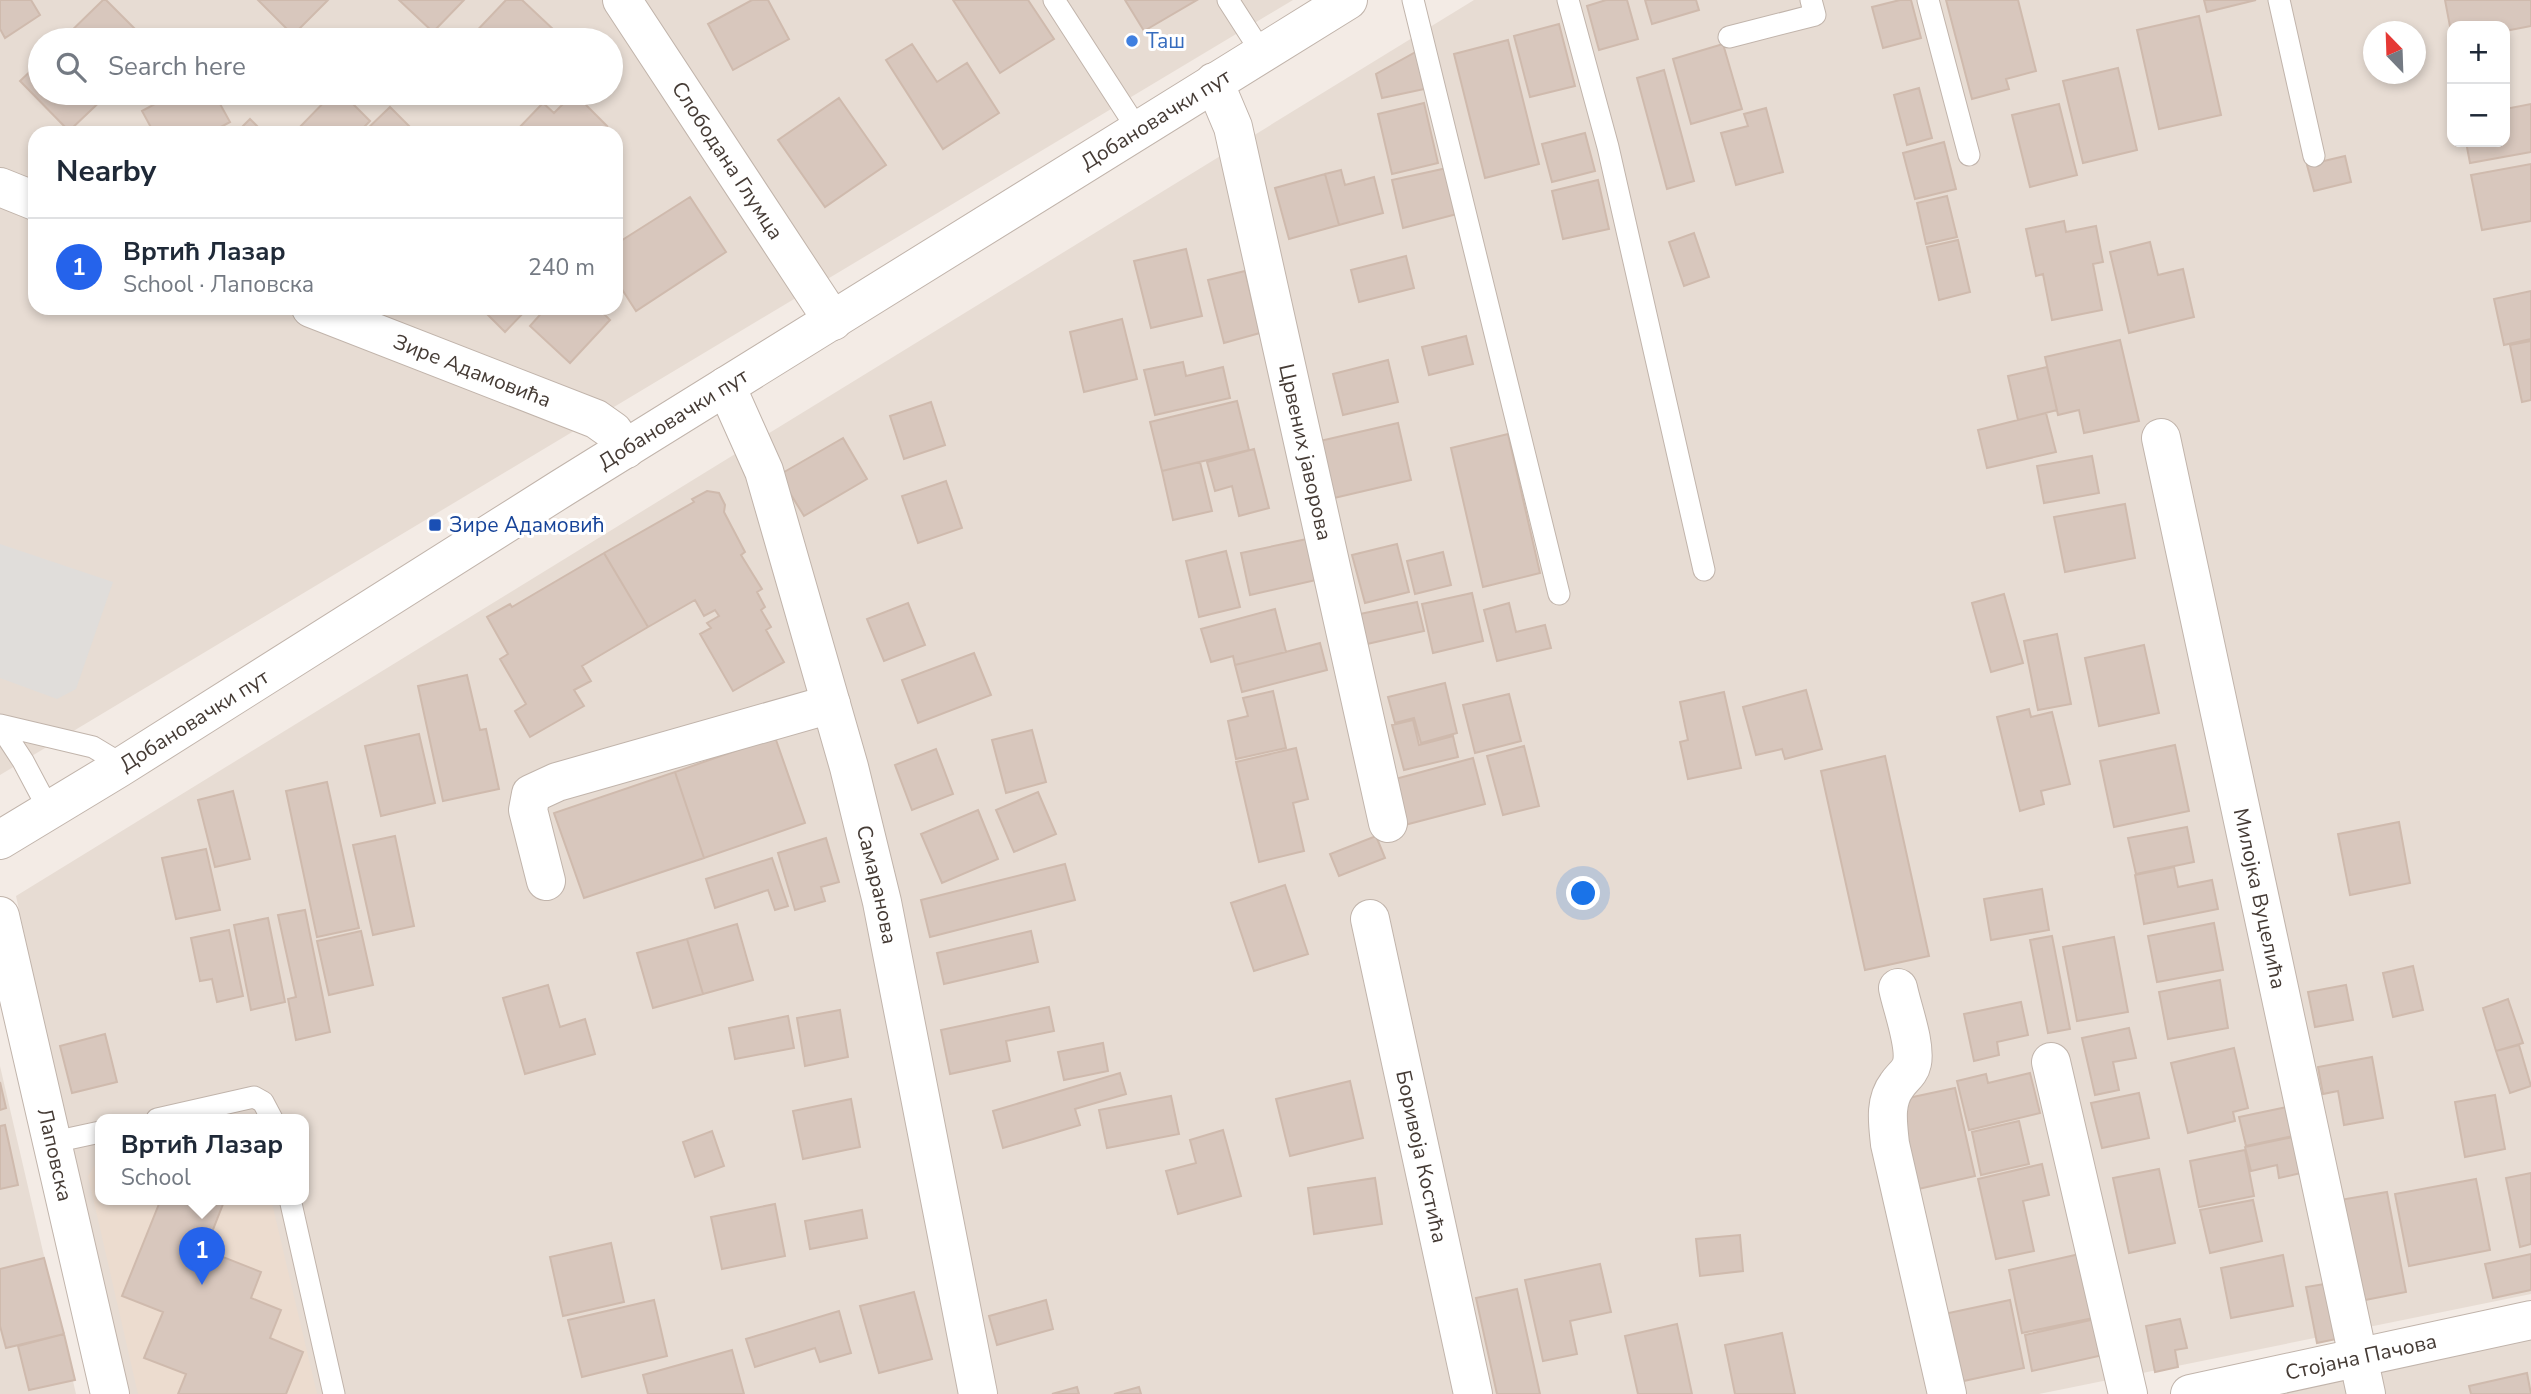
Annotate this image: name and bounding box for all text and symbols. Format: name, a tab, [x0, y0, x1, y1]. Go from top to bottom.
north arrow	[2363, 21, 2426, 84]
map controls	[2447, 21, 2510, 147]
button: +	[2447, 21, 2510, 84]
place label: Таш	[1146, 27, 1185, 55]
search box	[28, 28, 623, 105]
marker: Таш	[1124, 33, 1140, 49]
icon: search	[52, 48, 90, 86]
text: Search here	[108, 49, 246, 84]
street label: Добановачки пут	[1075, 62, 1237, 177]
street label: Слободана Глумца	[665, 76, 790, 245]
button: −	[2447, 84, 2510, 147]
text: Nearby	[56, 151, 156, 192]
text: Вртић Лазар	[123, 234, 286, 269]
text: 1	[72, 252, 86, 283]
text: 240 m	[528, 252, 595, 283]
text: School · Лаповска	[123, 269, 314, 300]
street label: Зире Адамовића	[389, 327, 555, 414]
street label: Црвених јаворова	[1272, 361, 1339, 543]
street label: Добановачки пут	[593, 362, 754, 476]
place label: Зире Адамовић	[449, 511, 605, 539]
marker: Зире Адамовић	[427, 517, 443, 533]
street label: Добановачки пут	[114, 662, 275, 778]
street label: Милојка Вуцелића	[2227, 806, 2293, 991]
street label: Самаранова	[850, 822, 904, 946]
your location	[1566, 876, 1600, 910]
street label: Боривоја Костића	[1389, 1068, 1454, 1245]
street label: Лаповска	[31, 1105, 79, 1204]
popup	[95, 1114, 309, 1205]
text: Вртић Лазар	[121, 1127, 283, 1162]
text: School	[121, 1162, 191, 1193]
pin: 1	[179, 1227, 225, 1285]
street label: Стојана Пачова	[2283, 1327, 2439, 1387]

